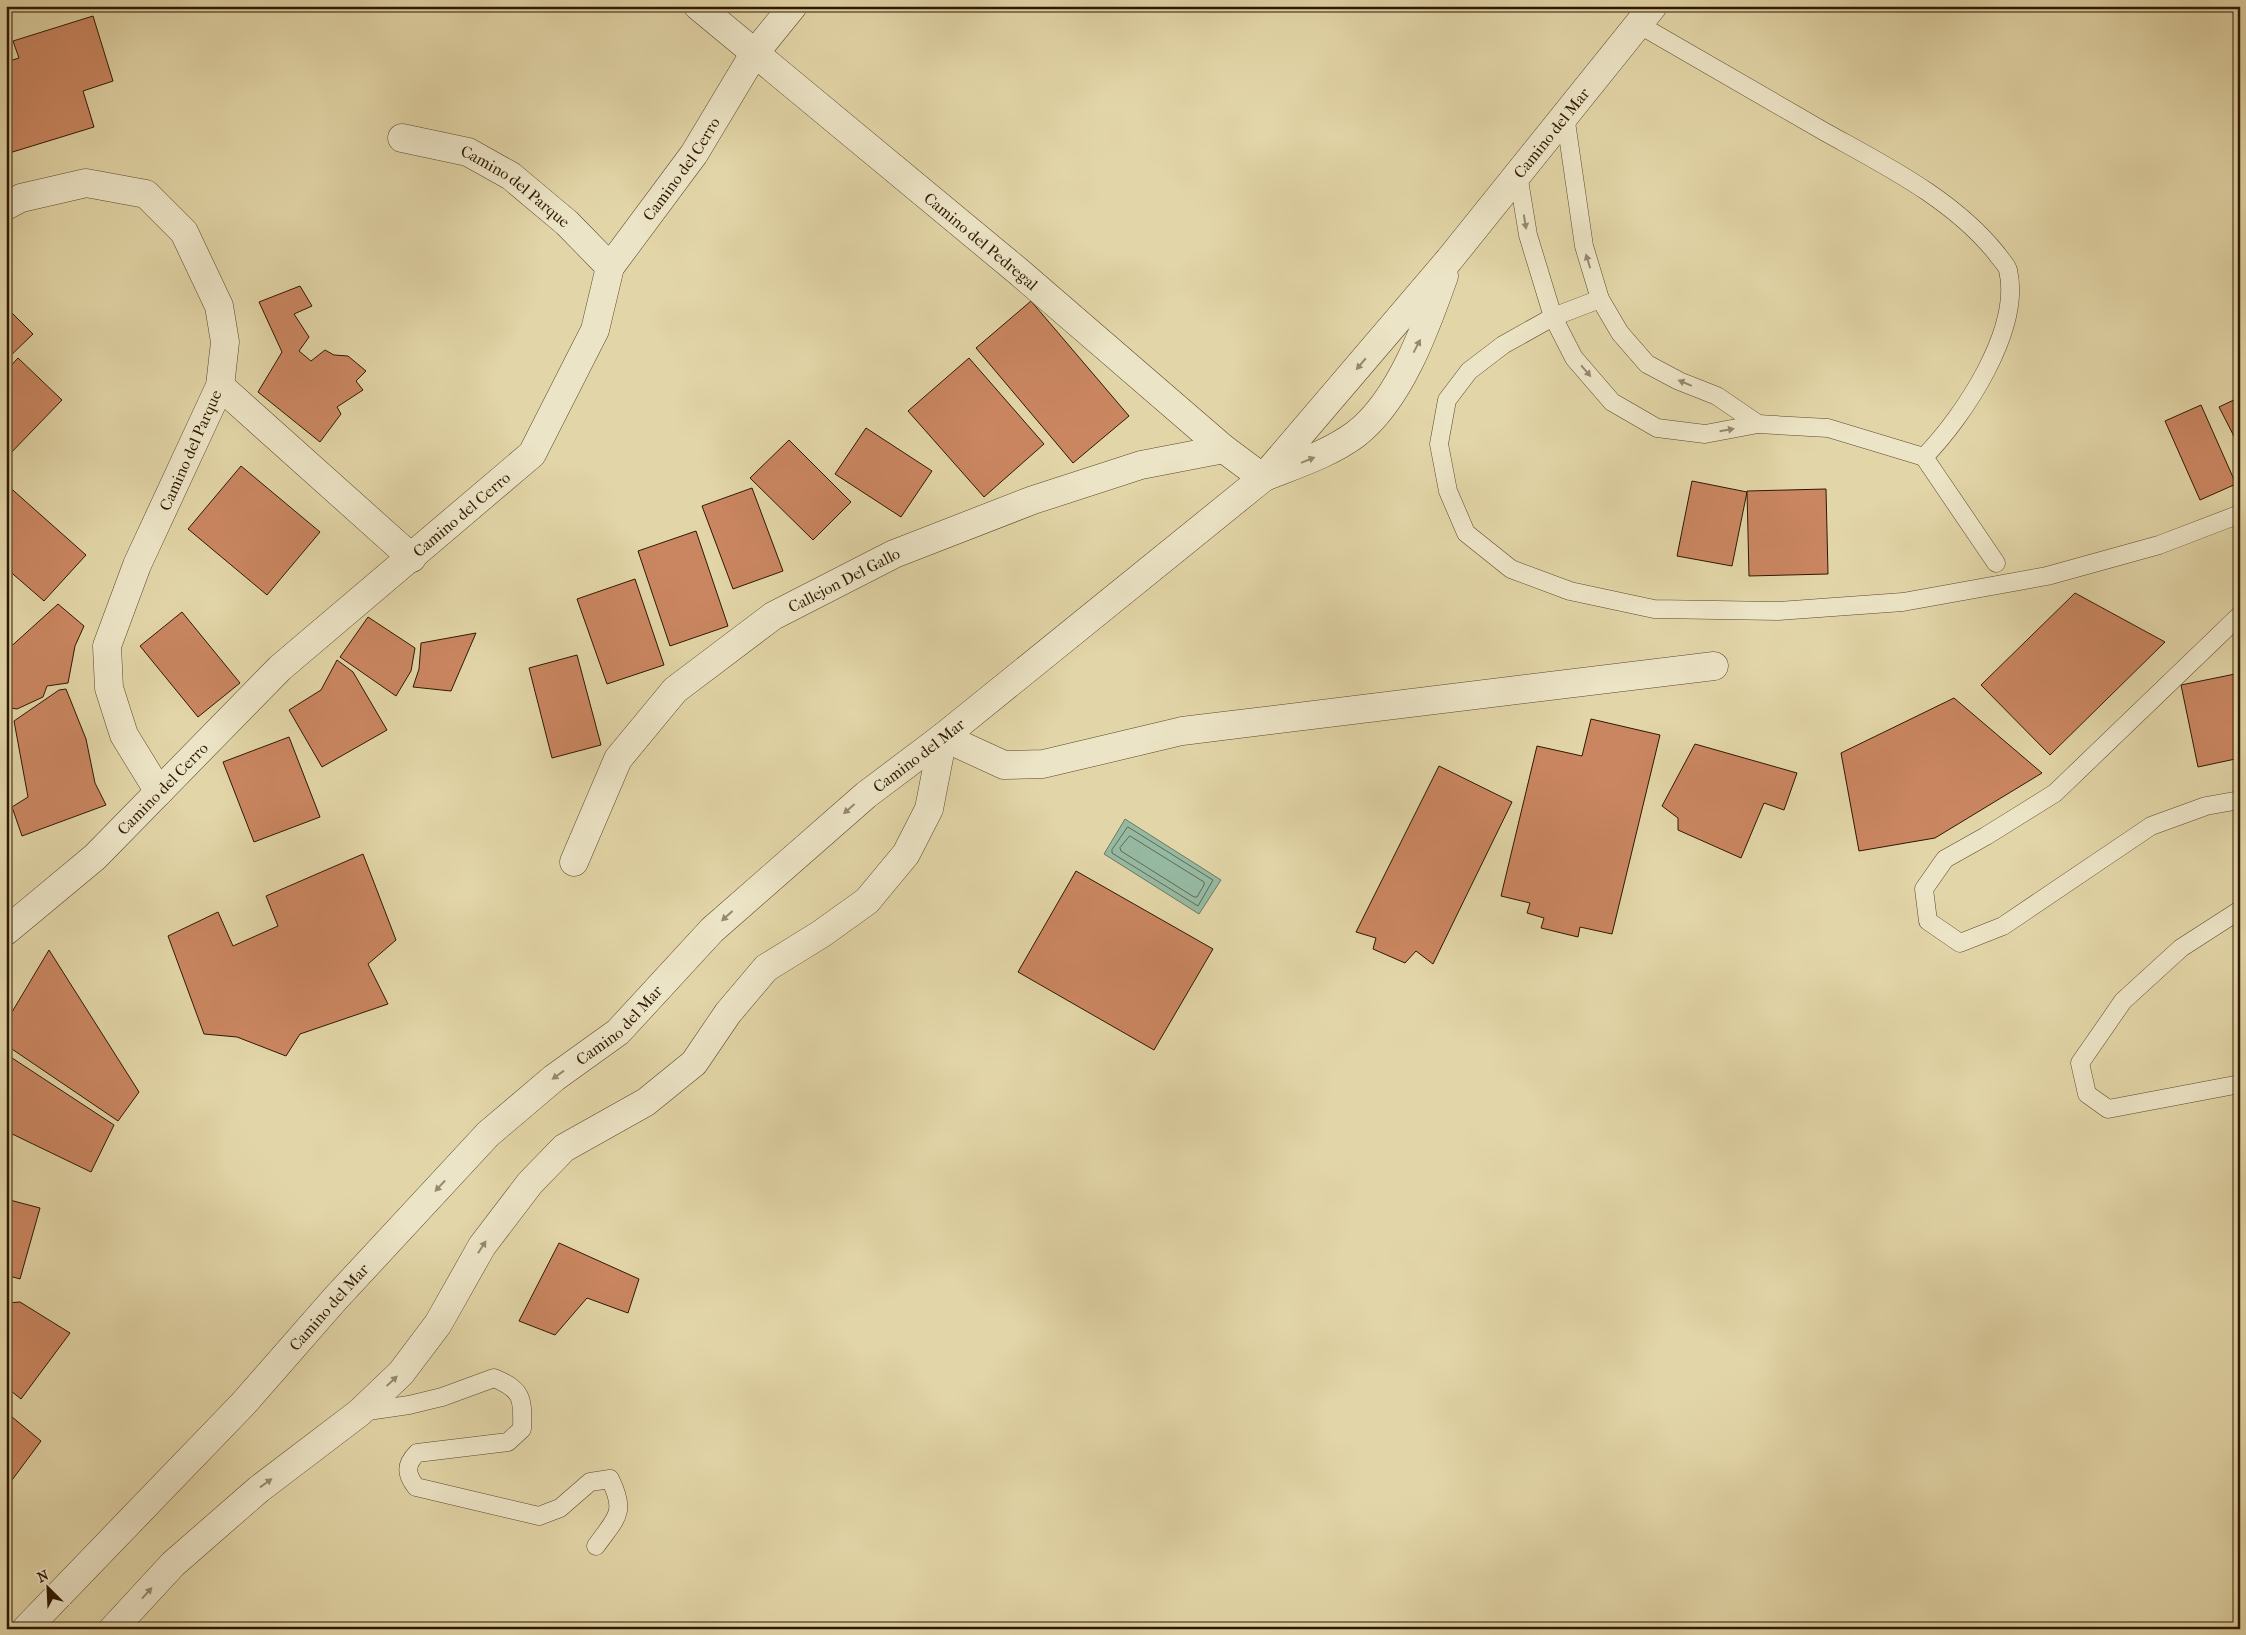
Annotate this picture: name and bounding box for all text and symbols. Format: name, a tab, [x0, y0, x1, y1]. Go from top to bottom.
street label: Camino del Mar	[1510, 84, 1594, 182]
street label: Camino del Cerro	[639, 114, 724, 224]
street label: Camino del Parque	[459, 142, 574, 232]
street label: Camino del Pedregal	[920, 188, 1042, 295]
one-way arrow	[1522, 215, 1530, 231]
one-way arrow	[1584, 254, 1592, 269]
one-way arrow	[1413, 338, 1421, 353]
one-way arrow	[1356, 357, 1367, 370]
one-way arrow	[1580, 365, 1591, 378]
one-way arrow	[1678, 379, 1692, 387]
street label: Camino del Parque	[155, 387, 226, 514]
one-way arrow	[1719, 425, 1735, 433]
one-way arrow	[1301, 456, 1316, 463]
street label: Camino del Cerro	[409, 468, 514, 561]
street label: Callejon Del Gallo	[785, 544, 903, 617]
street label: Camino del Mar	[869, 714, 969, 797]
street label: Camino del Cerro	[113, 738, 212, 839]
one-way arrow	[843, 804, 856, 815]
one-way arrow	[721, 910, 733, 922]
street label: Camino del Mar	[572, 981, 667, 1069]
one-way arrow	[551, 1070, 565, 1080]
one-way arrow	[434, 1179, 446, 1191]
one-way arrow	[477, 1240, 487, 1253]
street label: Camino del Mar	[285, 1260, 373, 1355]
one-way arrow	[386, 1375, 398, 1387]
one-way arrow	[259, 1478, 273, 1488]
north arrow	[22, 1562, 72, 1612]
text: N	[35, 1567, 52, 1587]
one-way arrow	[141, 1587, 152, 1600]

